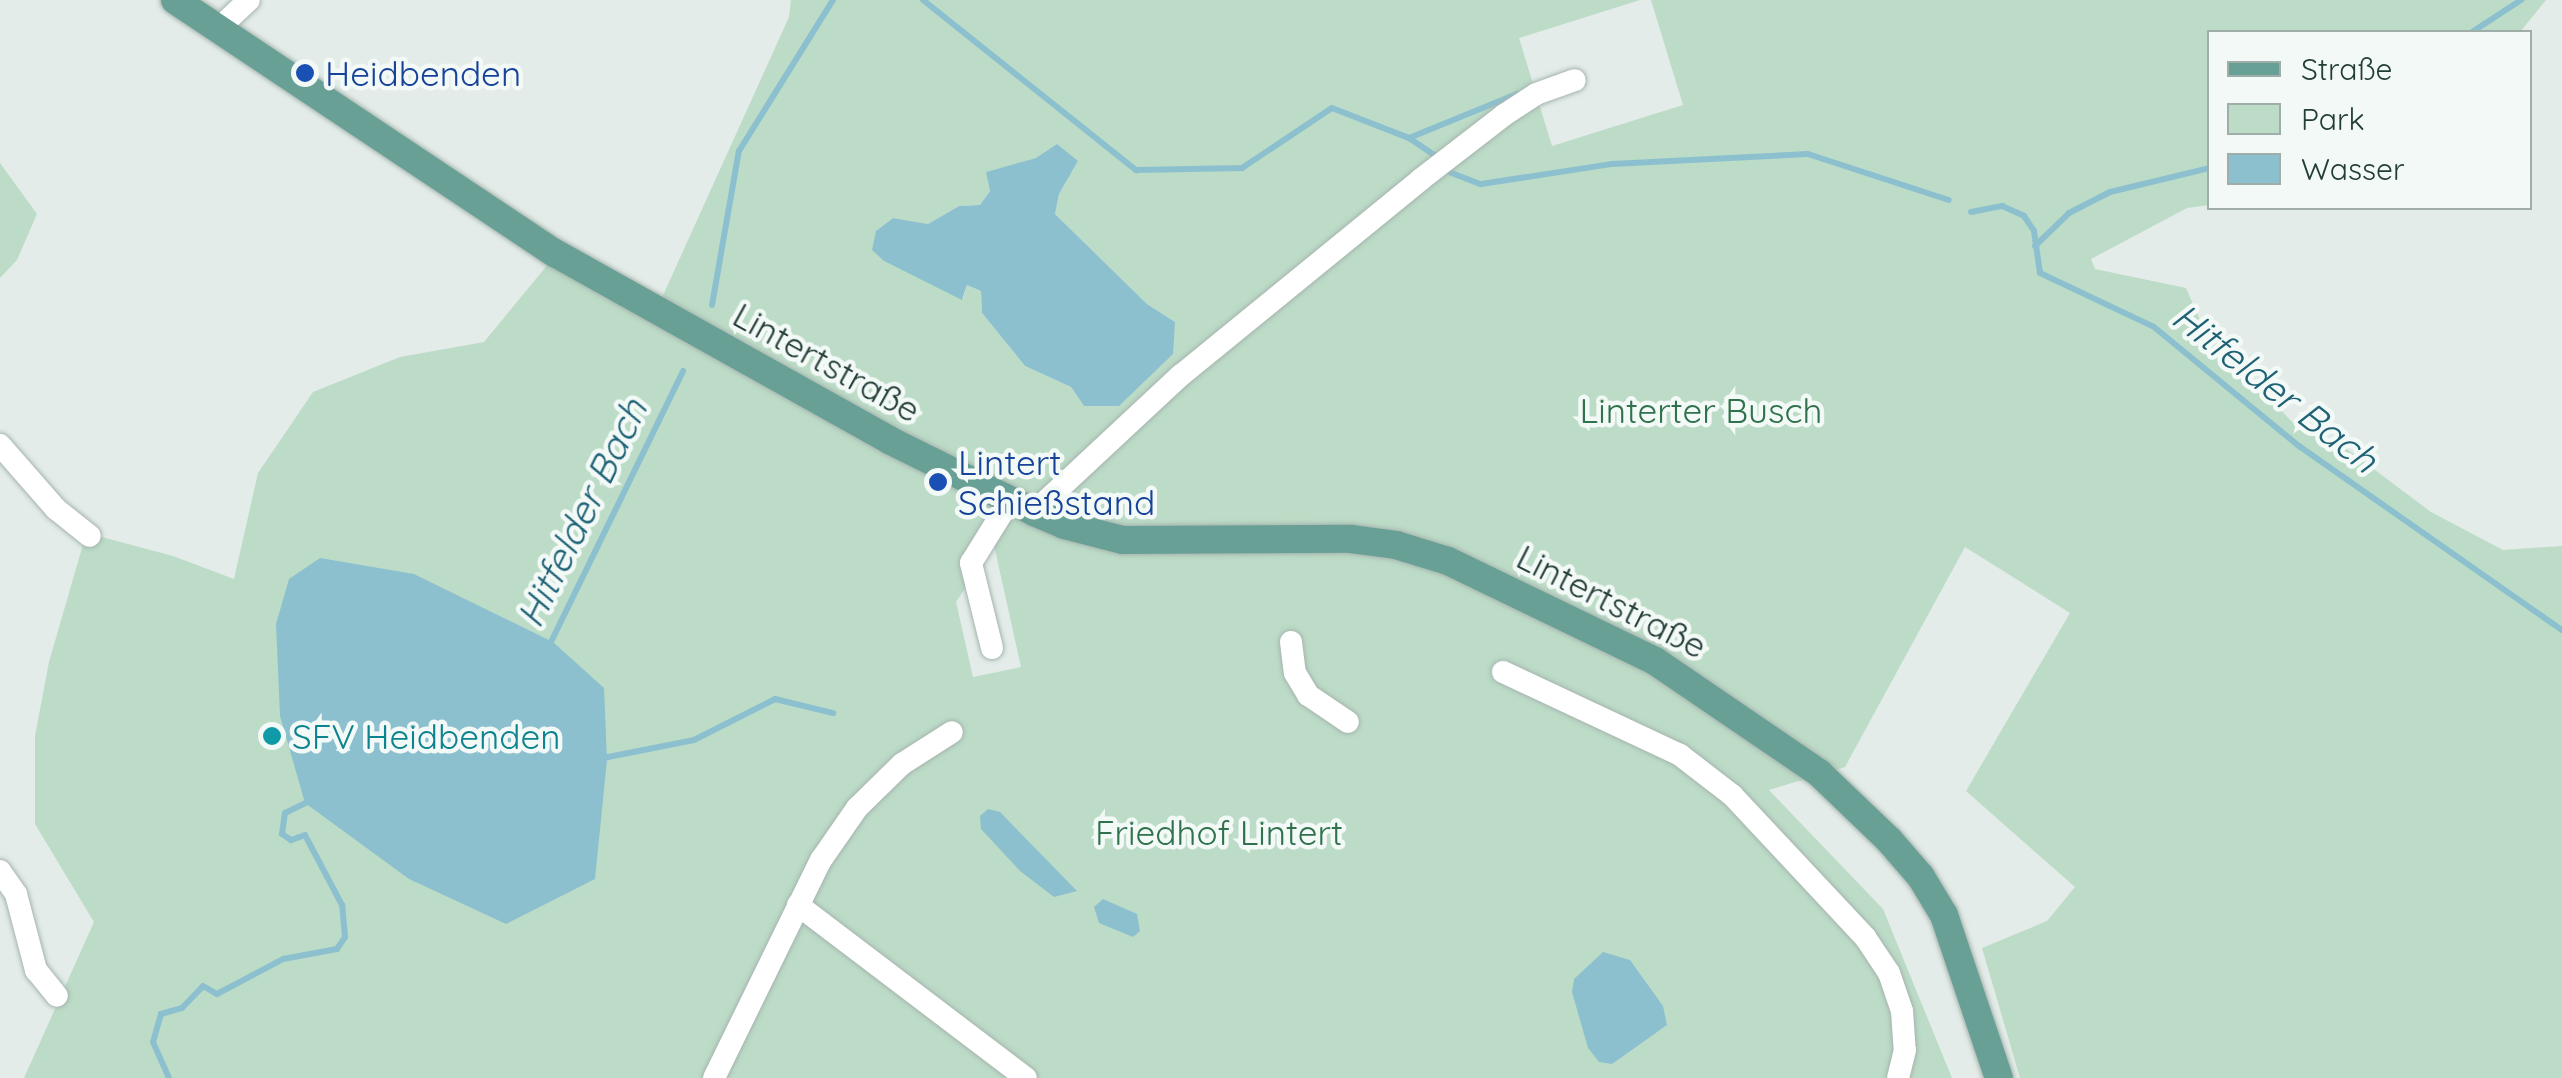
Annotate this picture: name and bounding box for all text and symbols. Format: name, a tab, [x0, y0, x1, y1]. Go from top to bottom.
legend	[2207, 30, 2532, 210]
text: Straße	[2301, 50, 2393, 88]
place label: Heidbenden	[325, 52, 521, 94]
marker: Heidbenden	[294, 62, 316, 84]
text: Park	[2301, 100, 2365, 138]
text: Wasser	[2301, 150, 2405, 188]
street label: Lintertstraße	[726, 293, 928, 431]
water label: Hitfelder Bach	[2163, 294, 2387, 482]
park label: Linterter Busch	[1580, 389, 1822, 431]
water label: Hitfelder Bach	[507, 392, 657, 634]
place label: Lintert Schießstand	[958, 441, 1155, 523]
marker: Lintert Schießstand	[927, 471, 949, 493]
street label: Lintertstraße	[1510, 535, 1714, 667]
place label: SFV Heidbenden	[292, 715, 560, 757]
marker: SFV Heidbenden	[261, 725, 283, 747]
park label: Friedhof Lintert	[1095, 811, 1343, 853]

